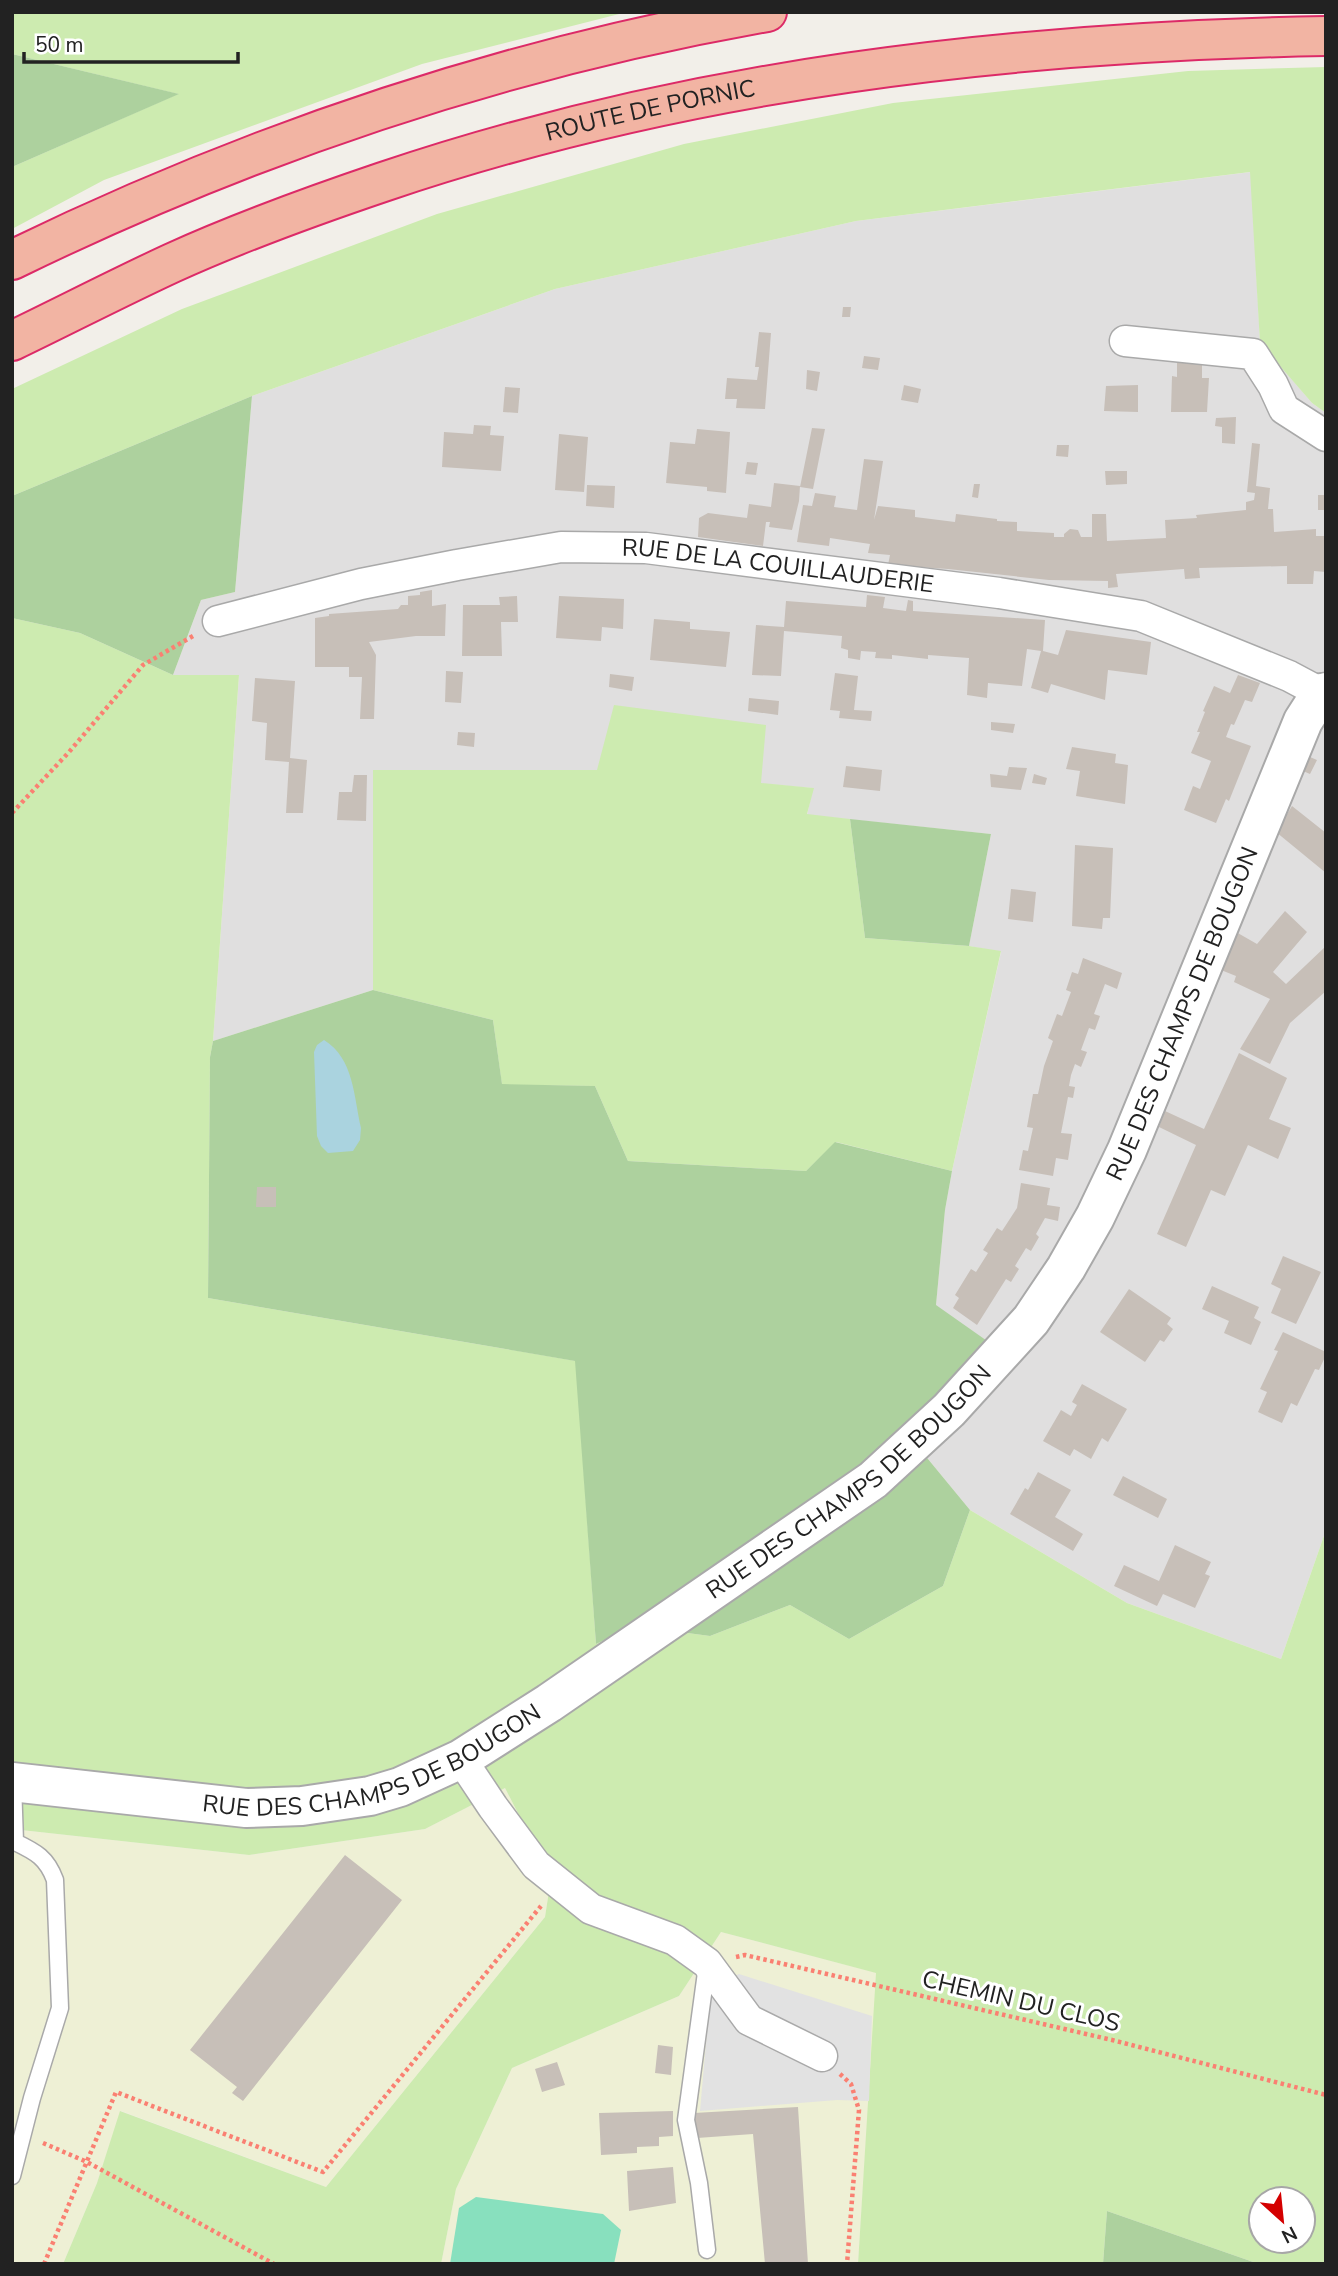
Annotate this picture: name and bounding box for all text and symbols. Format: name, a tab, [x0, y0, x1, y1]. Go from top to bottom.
scale bar	[24, 21, 238, 65]
text: 50 m	[35, 31, 84, 59]
street label: ROUTE DE PORNIC	[542, 72, 758, 149]
street label: RUE DE LA COUILLAUDERIE	[622, 531, 936, 601]
street label: RUE DES CHAMPS DE BOUGON	[1099, 842, 1266, 1186]
street label: RUE DES CHAMPS DE BOUGON	[700, 1358, 998, 1606]
street label: RUE DES CHAMPS DE BOUGON	[201, 1696, 547, 1824]
street label: CHEMIN DU CLOS	[919, 1963, 1123, 2039]
north arrow	[1247, 2185, 1317, 2255]
text: N	[1277, 2219, 1302, 2249]

